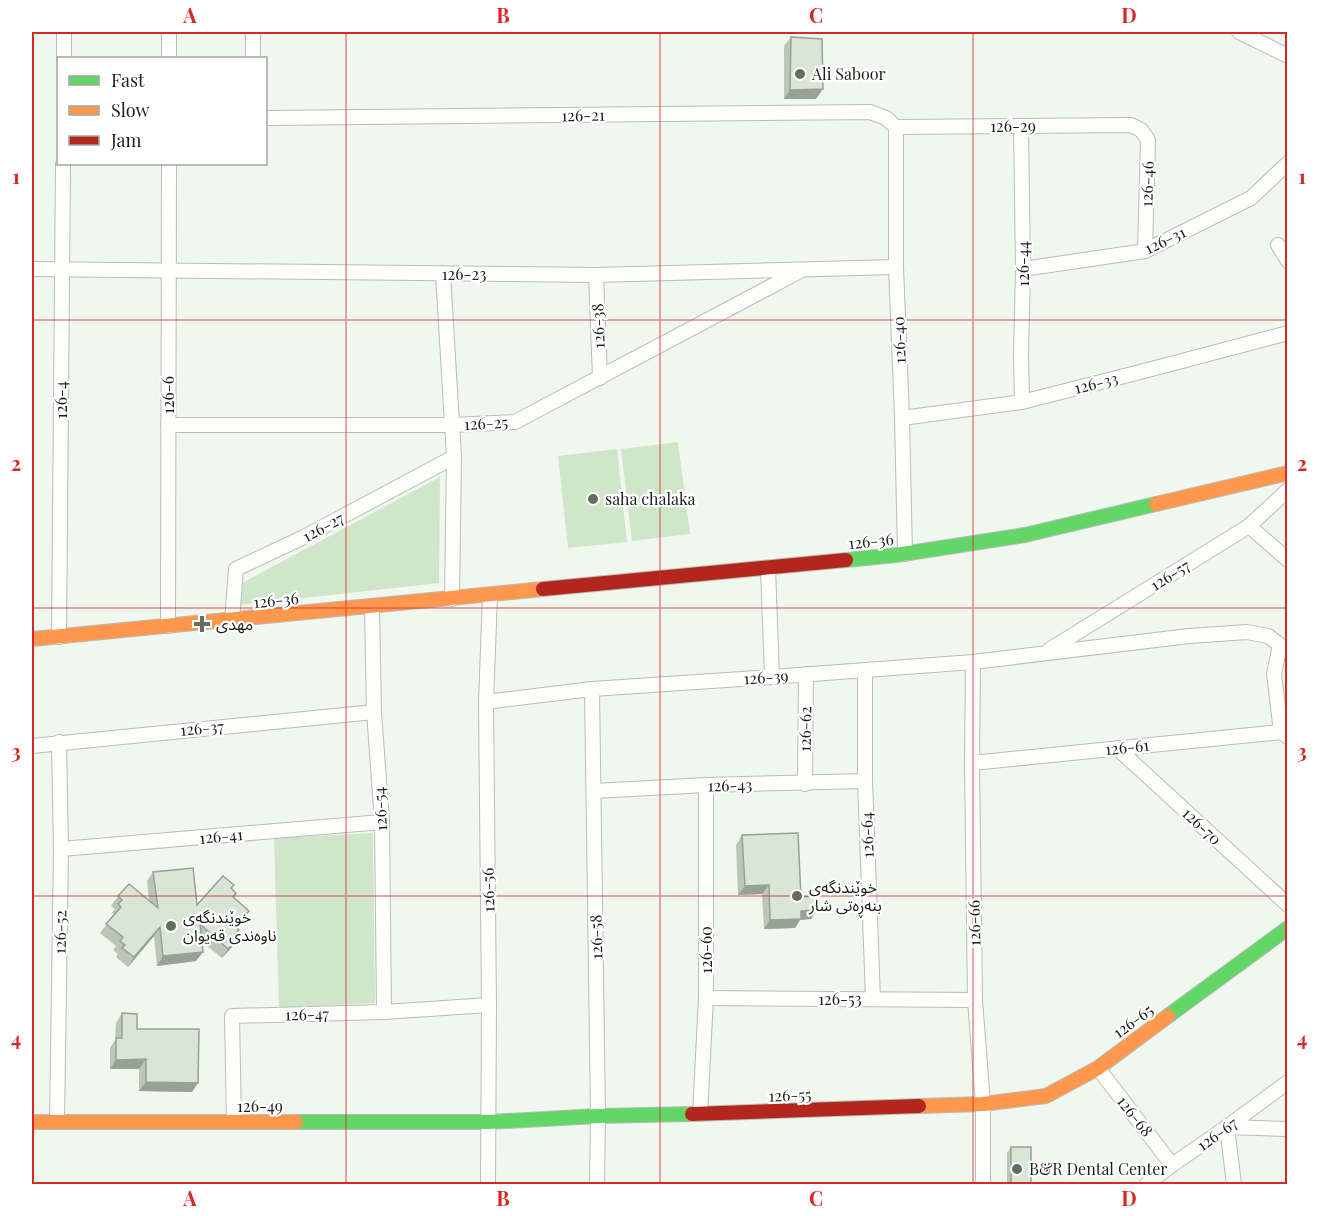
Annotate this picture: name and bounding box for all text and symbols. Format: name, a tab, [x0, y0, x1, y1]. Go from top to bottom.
text: A	[182, 1, 197, 28]
text: B	[496, 1, 510, 28]
text: C	[809, 1, 823, 28]
text: D	[1121, 1, 1137, 28]
legend	[57, 57, 267, 165]
place label: Ali Saboor	[811, 63, 886, 84]
marker: Ali Saboor	[793, 67, 807, 81]
text: Fast	[111, 68, 145, 92]
text: Slow	[111, 98, 149, 122]
street label: 126-21	[561, 104, 605, 125]
street label: 126-29	[990, 115, 1036, 136]
text: Jam	[110, 128, 141, 152]
street label: 126-46	[1135, 161, 1158, 207]
text: 1	[12, 162, 20, 189]
text: 1	[1298, 162, 1306, 189]
street label: 126-31	[1141, 221, 1189, 258]
street label: 126-44	[1012, 241, 1033, 287]
street label: 126-23	[442, 263, 486, 284]
street label: 126-38	[586, 303, 609, 349]
street label: 126-40	[887, 316, 910, 364]
street label: 126-33	[1072, 367, 1120, 398]
street label: 126-6	[157, 376, 178, 414]
street label: 126-4	[50, 381, 71, 419]
street label: 126-25	[463, 411, 509, 434]
text: 2	[11, 449, 21, 476]
text: 2	[1297, 449, 1307, 476]
place label: saha chalaka	[605, 488, 696, 509]
marker: saha chalaka	[586, 492, 600, 506]
street label: 126-27	[298, 507, 348, 546]
street label: 126-36	[847, 528, 895, 553]
street label: 126-57	[1146, 554, 1194, 595]
street label: 126-36	[252, 587, 300, 612]
place label: مهدی	[216, 613, 253, 634]
marker: مهدی	[193, 615, 211, 633]
street label: 126-39	[743, 664, 789, 689]
street label: 126-62	[794, 706, 815, 752]
street label: 126-37	[179, 715, 225, 740]
street label: 126-61	[1104, 734, 1150, 759]
text: 3	[11, 737, 21, 764]
text: 3	[1297, 737, 1307, 764]
street label: 126-43	[707, 774, 753, 795]
street label: 126-54	[368, 786, 391, 832]
street label: 126-70	[1178, 802, 1226, 849]
street label: 126-64	[855, 812, 878, 858]
street label: 126-41	[198, 823, 244, 848]
street label: 126-56	[477, 867, 498, 913]
place label: خوێندنگەی بنەڕەتی شار	[808, 876, 882, 919]
marker: خوێندنگەی بنەڕەتی شار	[790, 889, 804, 903]
street label: 126-66	[963, 900, 984, 946]
place label: خوێندنگەی ناوەندی قەیوان	[183, 906, 277, 945]
street label: 126-52	[49, 910, 70, 954]
street label: 126-58	[585, 914, 606, 960]
marker: خوێندنگەی ناوەندی قەیوان	[164, 919, 178, 933]
street label: 126-60	[695, 926, 716, 974]
street label: 126-53	[818, 988, 862, 1009]
street label: 126-65	[1108, 999, 1157, 1042]
street label: 126-47	[285, 1003, 330, 1024]
text: 4	[11, 1024, 21, 1051]
text: 4	[1297, 1024, 1307, 1051]
street label: 126-55	[768, 1083, 812, 1106]
street label: 126-68	[1113, 1091, 1158, 1140]
street label: 126-49	[237, 1095, 283, 1116]
street label: 126-67	[1192, 1112, 1241, 1155]
place label: B&R Dental Center	[1029, 1158, 1167, 1179]
marker: B&R Dental Center	[1010, 1162, 1024, 1176]
text: A	[182, 1184, 197, 1211]
text: B	[496, 1184, 510, 1211]
text: C	[809, 1184, 823, 1211]
text: D	[1121, 1184, 1137, 1211]

